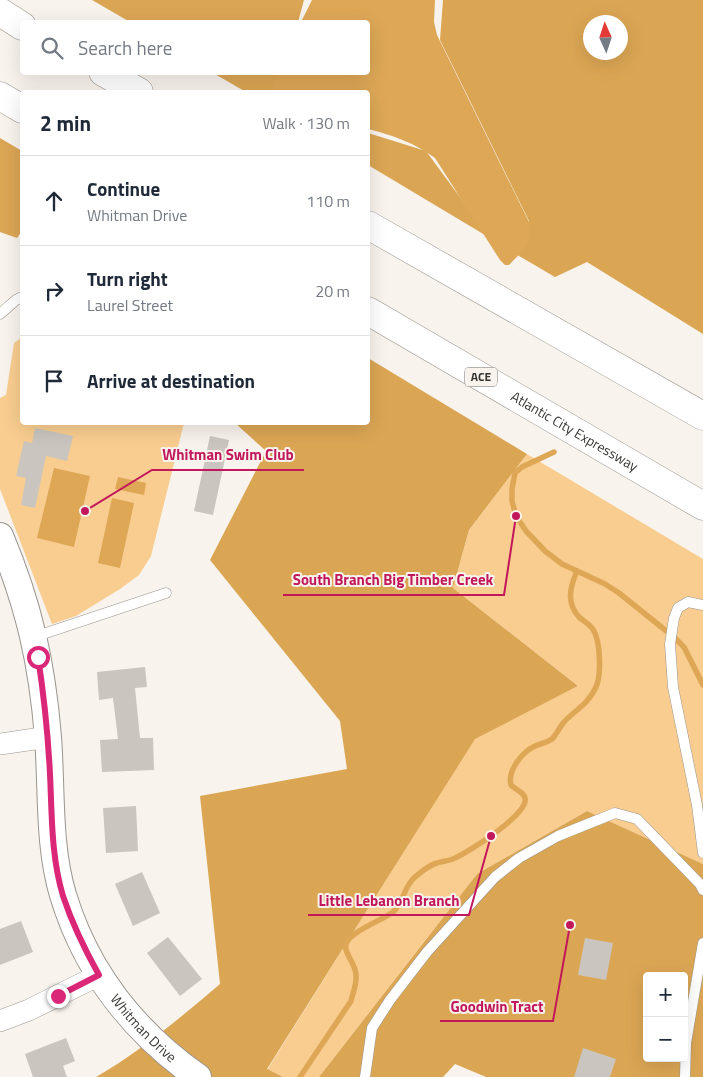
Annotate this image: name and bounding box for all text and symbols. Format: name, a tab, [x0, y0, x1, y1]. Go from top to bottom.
north arrow	[583, 15, 628, 60]
search box	[20, 20, 370, 75]
text: Search here	[78, 33, 172, 62]
icon: search	[38, 34, 66, 62]
text: 2 min	[40, 107, 91, 139]
text: Walk · 130 m	[262, 111, 350, 135]
text: Continue	[87, 174, 160, 203]
icon: ahead	[40, 187, 68, 215]
text: 110 m	[306, 189, 350, 213]
text: Whitman Drive	[87, 203, 187, 227]
text: Turn right	[87, 264, 168, 293]
icon: right	[40, 277, 68, 305]
text: 20 m	[315, 279, 350, 303]
text: Laurel Street	[87, 293, 173, 317]
text: Arrive at destination	[87, 366, 255, 395]
icon: arrive	[40, 367, 68, 395]
road number: ACE	[465, 368, 497, 387]
street label: Atlantic City Expressway	[507, 385, 643, 476]
callout: Whitman Swim Club	[152, 440, 304, 470]
text: Whitman Swim Club	[162, 443, 294, 466]
callout: South Branch Big Timber Creek	[283, 565, 504, 595]
text: South Branch Big Timber Creek	[293, 568, 494, 591]
route start	[27, 646, 50, 669]
callout: Little Lebanon Branch	[308, 885, 469, 915]
text: Little Lebanon Branch	[319, 889, 459, 912]
map controls	[643, 972, 688, 1062]
button: +	[643, 972, 688, 1017]
route end	[47, 985, 70, 1008]
street label: Whitman Drive	[106, 989, 181, 1067]
callout: Goodwin Tract	[440, 991, 553, 1021]
text: Goodwin Tract	[451, 995, 544, 1018]
button: −	[643, 1017, 688, 1062]

